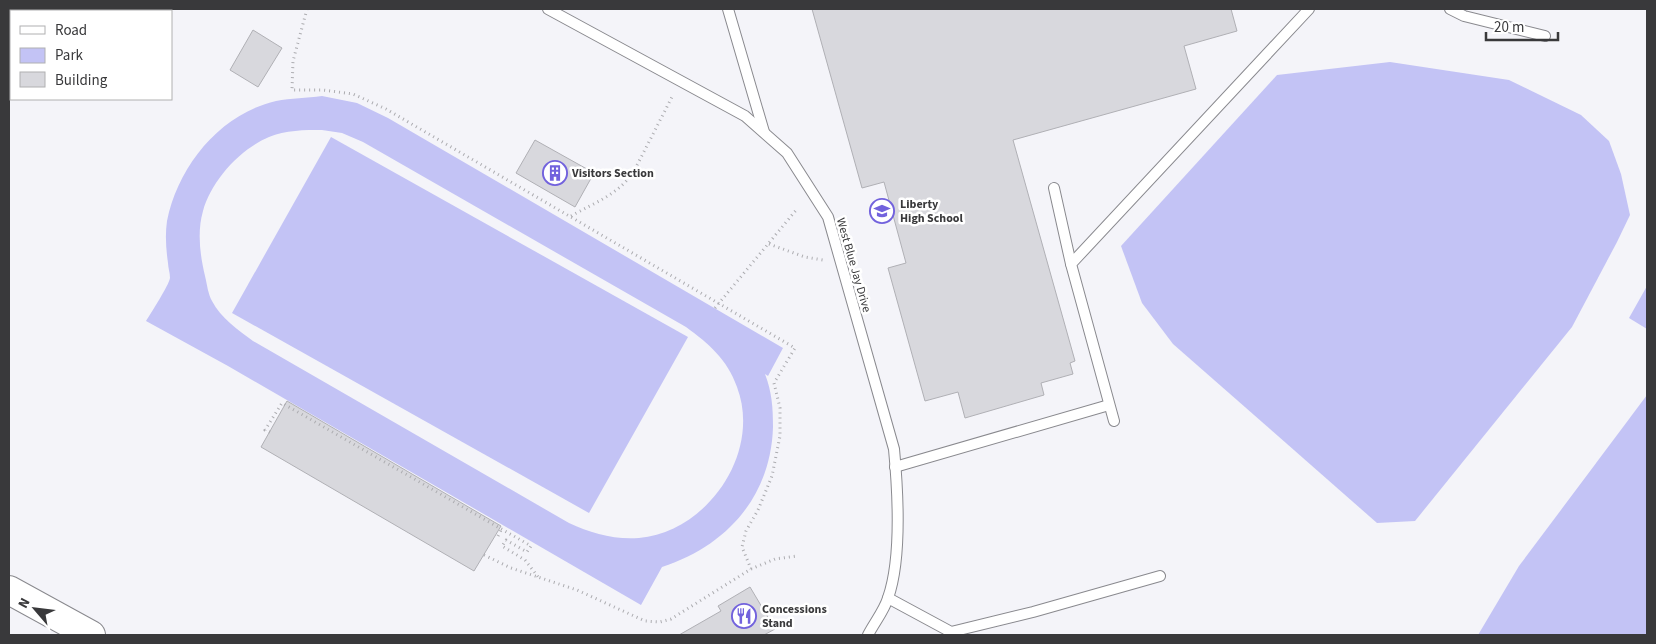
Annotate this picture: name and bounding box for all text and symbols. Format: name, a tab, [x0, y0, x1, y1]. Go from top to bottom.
legend	[10, 10, 172, 100]
scale bar	[1486, 10, 1558, 42]
text: 20 m	[1494, 17, 1524, 38]
text: Road	[55, 20, 87, 41]
text: Park	[55, 45, 84, 66]
text: Building	[55, 70, 108, 91]
building icon: Visitors Section	[542, 160, 568, 186]
place label: Visitors Section	[571, 165, 654, 182]
place label: Liberty High School	[900, 196, 964, 227]
school or university icon: Liberty High School	[869, 198, 895, 224]
street label: West Blue Jay Drive	[832, 216, 875, 314]
north arrow	[10, 584, 60, 634]
text: N	[13, 595, 35, 612]
place label: Concessions Stand	[762, 601, 827, 632]
restaurant icon: Concessions Stand	[731, 603, 757, 629]

